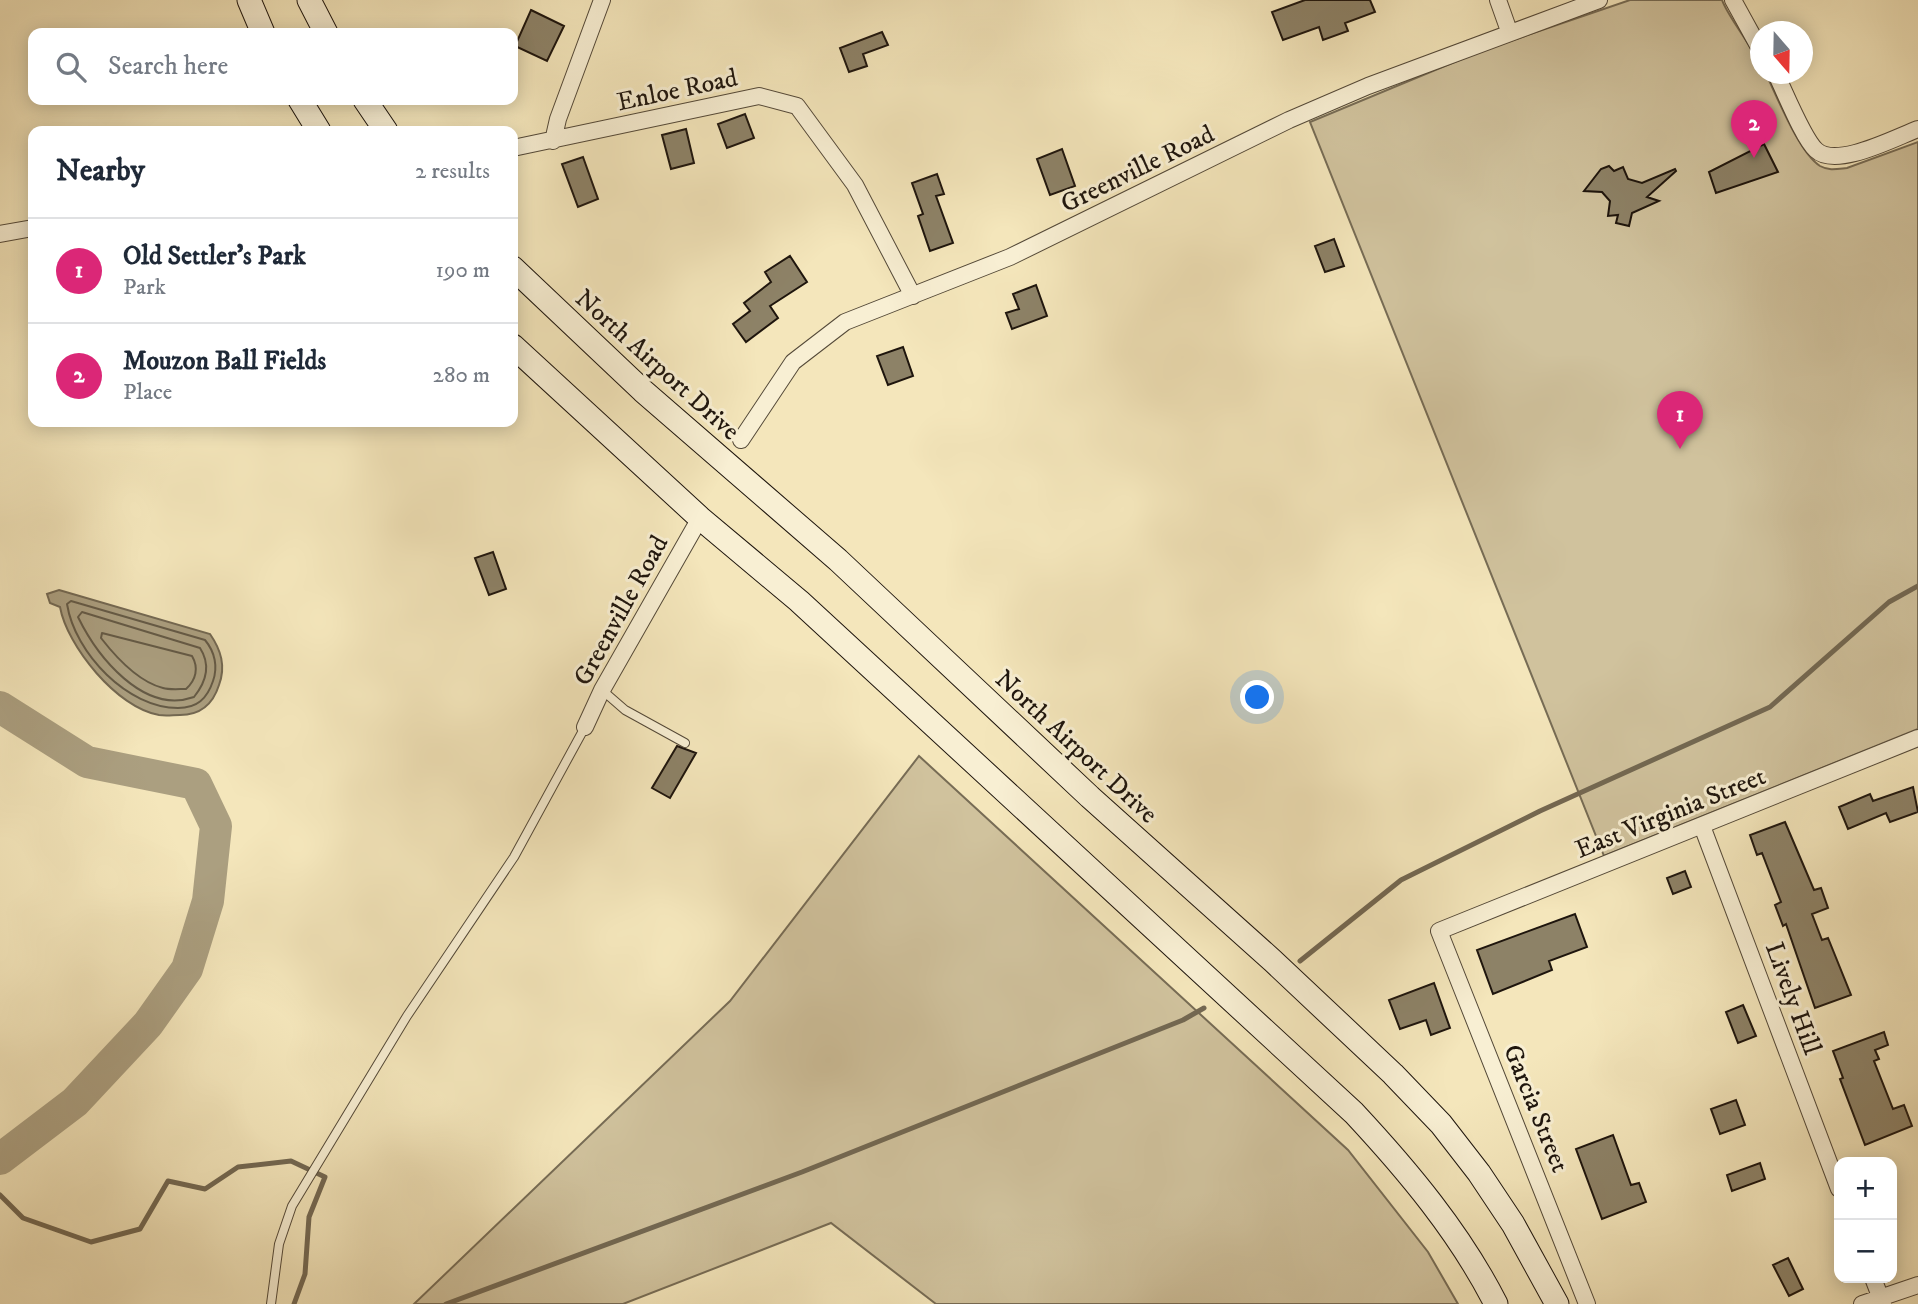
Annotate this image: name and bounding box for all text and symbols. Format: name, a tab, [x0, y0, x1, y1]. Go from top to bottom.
north arrow	[1750, 21, 1813, 84]
search box	[28, 28, 518, 105]
icon: search	[52, 48, 90, 86]
text: Search here	[108, 50, 228, 83]
street label: Enloe Road	[614, 62, 741, 119]
pin: 2	[1731, 100, 1777, 158]
street label: Greenville Road	[1056, 118, 1220, 221]
text: Nearby	[56, 153, 145, 190]
text: 2 results	[415, 157, 490, 186]
text: Old Settler's Park	[123, 240, 306, 273]
text: 1	[75, 256, 83, 285]
text: 190 m	[436, 256, 490, 285]
text: Park	[123, 273, 166, 302]
street label: North Airport Drive	[568, 282, 746, 448]
text: Mouzon Ball Fields	[123, 345, 326, 378]
text: 2	[73, 361, 85, 390]
text: 280 m	[433, 361, 490, 390]
text: Place	[123, 378, 172, 407]
pin: 1	[1657, 391, 1703, 449]
street label: Greenville Road	[566, 530, 676, 692]
street label: North Airport Drive	[988, 663, 1164, 831]
your location	[1240, 680, 1274, 714]
street label: East Virginia Street	[1571, 760, 1771, 867]
street label: Lively Hill	[1757, 938, 1828, 1059]
street label: Garcia Street	[1495, 1040, 1576, 1177]
map controls	[1834, 1157, 1897, 1283]
button: +	[1834, 1157, 1897, 1220]
button: −	[1834, 1220, 1897, 1283]

